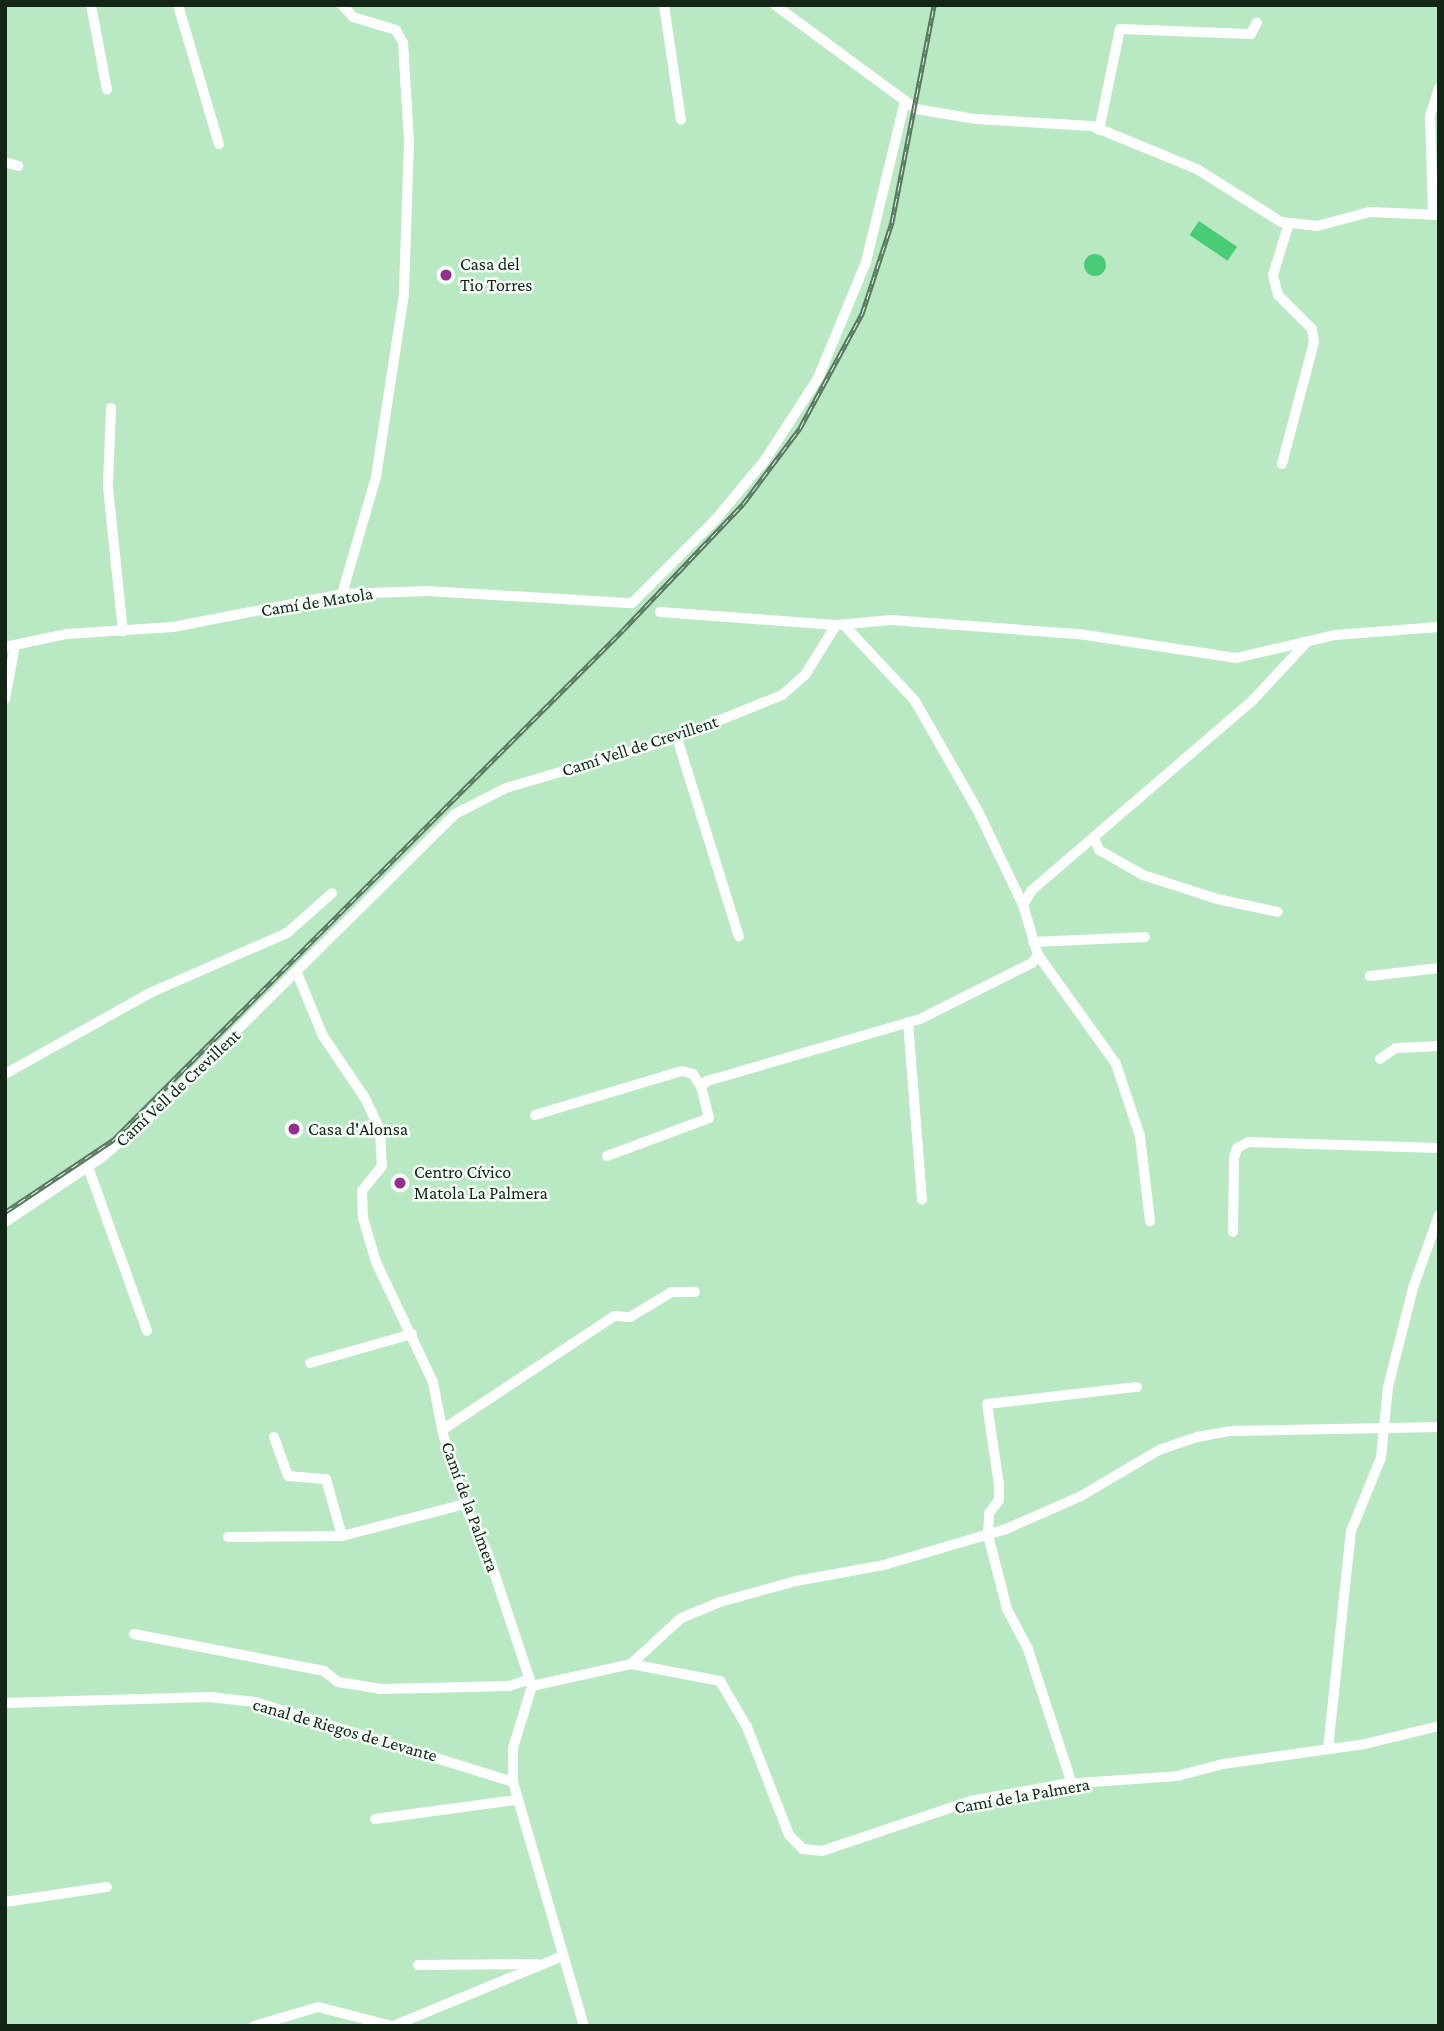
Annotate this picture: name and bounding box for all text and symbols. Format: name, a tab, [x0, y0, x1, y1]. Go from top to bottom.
place label: Casa del Tio Torres	[460, 254, 532, 296]
marker: Casa del Tio Torres	[438, 267, 454, 283]
street label: Camí de Matola	[259, 582, 375, 622]
street label: Camí Vell de Crevillent	[559, 711, 721, 781]
street label: Camí Vell de Crevillent	[111, 1025, 245, 1151]
place label: Casa d'Alonsa	[308, 1118, 408, 1140]
marker: Casa d'Alonsa	[286, 1121, 302, 1137]
place label: Centro Cívico Matola La Palmera	[414, 1162, 548, 1204]
marker: Centro Cívico Matola La Palmera	[392, 1175, 408, 1191]
street label: Camí de la Palmera	[436, 1439, 504, 1575]
street label: canal de Riegos de Levante	[250, 1693, 440, 1767]
street label: Camí de la Palmera	[953, 1773, 1091, 1819]

